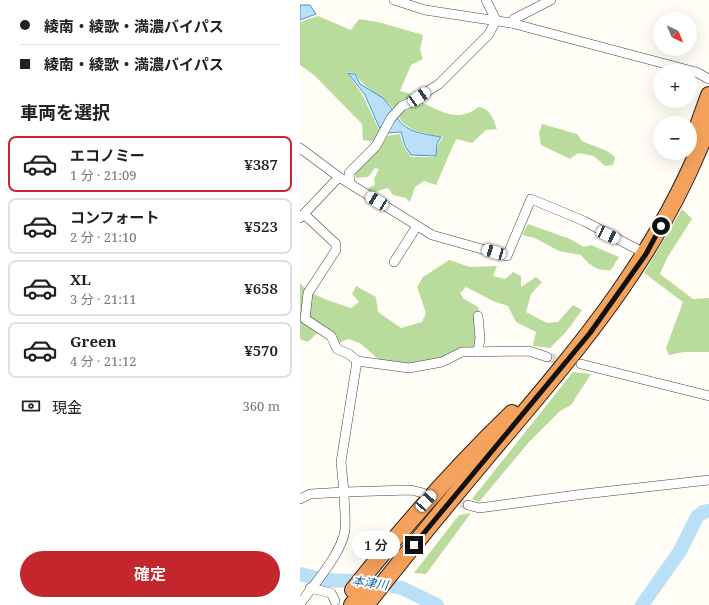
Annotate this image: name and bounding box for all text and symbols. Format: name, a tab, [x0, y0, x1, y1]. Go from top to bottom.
north arrow	[653, 12, 697, 56]
map controls	[653, 12, 697, 160]
text: 綾南・綾歌・満濃バイパス	[44, 16, 224, 36]
text: 綾南・綾歌・満濃バイパス	[44, 54, 224, 74]
button: +	[653, 64, 697, 108]
car	[406, 85, 432, 109]
text: 車両を選択	[20, 100, 110, 124]
button: −	[653, 116, 697, 160]
text: エコノミー	[70, 145, 145, 165]
icon: car	[22, 146, 58, 182]
text: ¥387	[244, 154, 278, 174]
text: 1 分 · 21:09	[70, 166, 136, 184]
car	[364, 190, 390, 212]
text: コンフォート	[70, 207, 160, 227]
icon: car	[22, 208, 58, 244]
text: ¥523	[244, 216, 278, 236]
route start	[652, 217, 670, 235]
car	[595, 224, 621, 246]
text: 2 分 · 21:10	[70, 228, 136, 246]
car	[481, 243, 507, 261]
text: XL	[70, 269, 91, 289]
icon: car	[22, 270, 58, 306]
text: ¥658	[244, 278, 278, 298]
text: 3 分 · 21:11	[70, 290, 136, 308]
text: Green	[70, 331, 117, 351]
icon: car	[22, 332, 58, 368]
text: ¥570	[244, 340, 278, 360]
text: 4 分 · 21:12	[70, 352, 136, 370]
icon: cash	[20, 395, 42, 417]
text: 現金	[52, 397, 82, 417]
text: 360 m	[243, 397, 280, 415]
car	[414, 488, 438, 514]
callout: 1 分	[352, 531, 400, 559]
text: 1 分	[364, 536, 388, 554]
route end	[405, 536, 423, 554]
button: 確定	[20, 551, 280, 597]
water label: 本津川	[351, 572, 391, 594]

